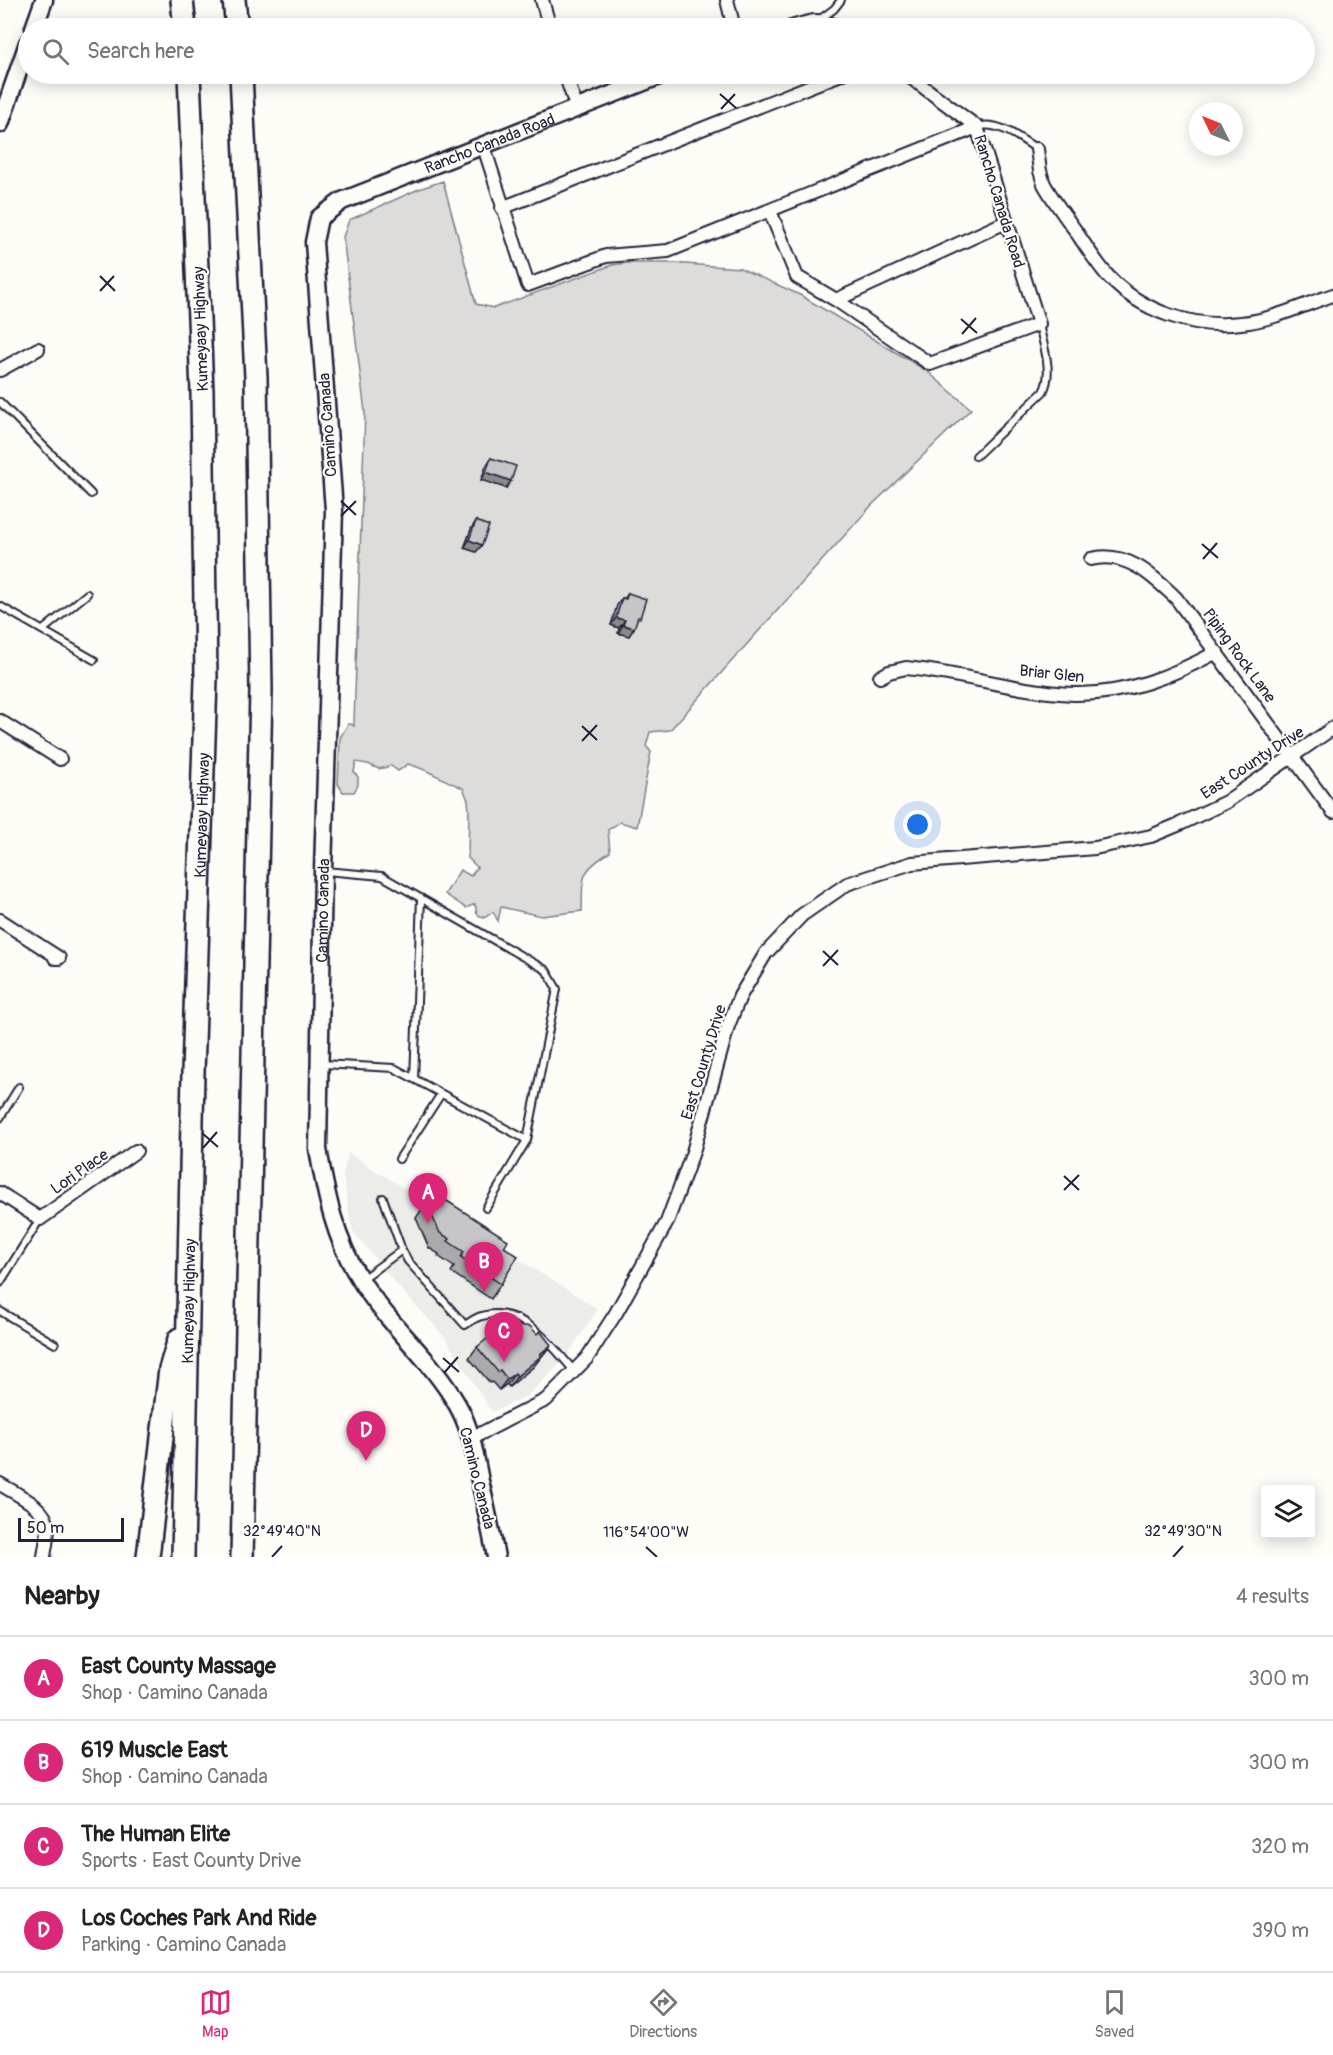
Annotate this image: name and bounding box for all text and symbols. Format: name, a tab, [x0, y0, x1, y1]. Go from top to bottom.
search box	[18, 18, 1315, 84]
icon: search	[39, 35, 72, 68]
text: Search here	[87, 37, 194, 65]
north arrow	[1189, 102, 1243, 156]
street label: Rancho Canada Road	[422, 109, 558, 178]
street label: Rancho Canada Road	[969, 132, 1029, 270]
street label: Kumeyaay Highway	[189, 266, 213, 392]
street label: Camino Canada	[314, 372, 342, 478]
street label: Piping Rock Lane	[1198, 605, 1280, 707]
street label: Briar Glen	[1018, 661, 1085, 687]
street label: East County Drive	[1197, 722, 1308, 804]
street label: Kumeyaay Highway	[190, 752, 215, 878]
your location	[903, 810, 932, 839]
street label: Camino Canada	[312, 858, 334, 963]
street label: East County Drive	[677, 1002, 731, 1122]
street label: Lori Place	[47, 1145, 112, 1199]
pin: A	[408, 1174, 448, 1223]
street label: Kumeyaay Highway	[178, 1238, 201, 1364]
pin: B	[464, 1242, 504, 1292]
pin: C	[484, 1312, 524, 1362]
pin: D	[346, 1412, 386, 1461]
street label: Camino Canada	[455, 1425, 499, 1531]
map controls	[1261, 1485, 1315, 1539]
button: layers	[1261, 1485, 1315, 1539]
scale bar	[18, 1515, 124, 1542]
text: 50 m	[27, 1518, 64, 1538]
text: 32°49'40"N	[243, 1522, 321, 1541]
text: 32°49'30"N	[1144, 1522, 1222, 1541]
text: 116°54'00"W	[603, 1523, 689, 1542]
text: Nearby	[24, 1580, 100, 1612]
text: 4 results	[1236, 1584, 1309, 1609]
text: East County Massage	[81, 1652, 276, 1680]
text: A	[37, 1666, 50, 1691]
text: 300 m	[1248, 1666, 1309, 1691]
text: Shop · Camino Canada	[81, 1680, 268, 1705]
text: 619 Muscle East	[81, 1736, 228, 1764]
text: B	[38, 1750, 49, 1775]
text: 300 m	[1248, 1750, 1309, 1775]
text: Shop · Camino Canada	[81, 1764, 268, 1789]
text: The Human Elite	[81, 1820, 230, 1848]
text: C	[37, 1834, 50, 1859]
text: 320 m	[1251, 1834, 1309, 1859]
text: Sports · East County Drive	[81, 1848, 301, 1873]
text: Los Coches Park And Ride	[81, 1904, 316, 1932]
text: D	[37, 1918, 50, 1943]
text: 390 m	[1252, 1918, 1309, 1943]
text: Parking · Camino Canada	[81, 1932, 286, 1957]
tab: Map	[199, 1986, 232, 2042]
tab: Directions	[629, 1986, 697, 2042]
tab: Saved	[1095, 1986, 1134, 2042]

